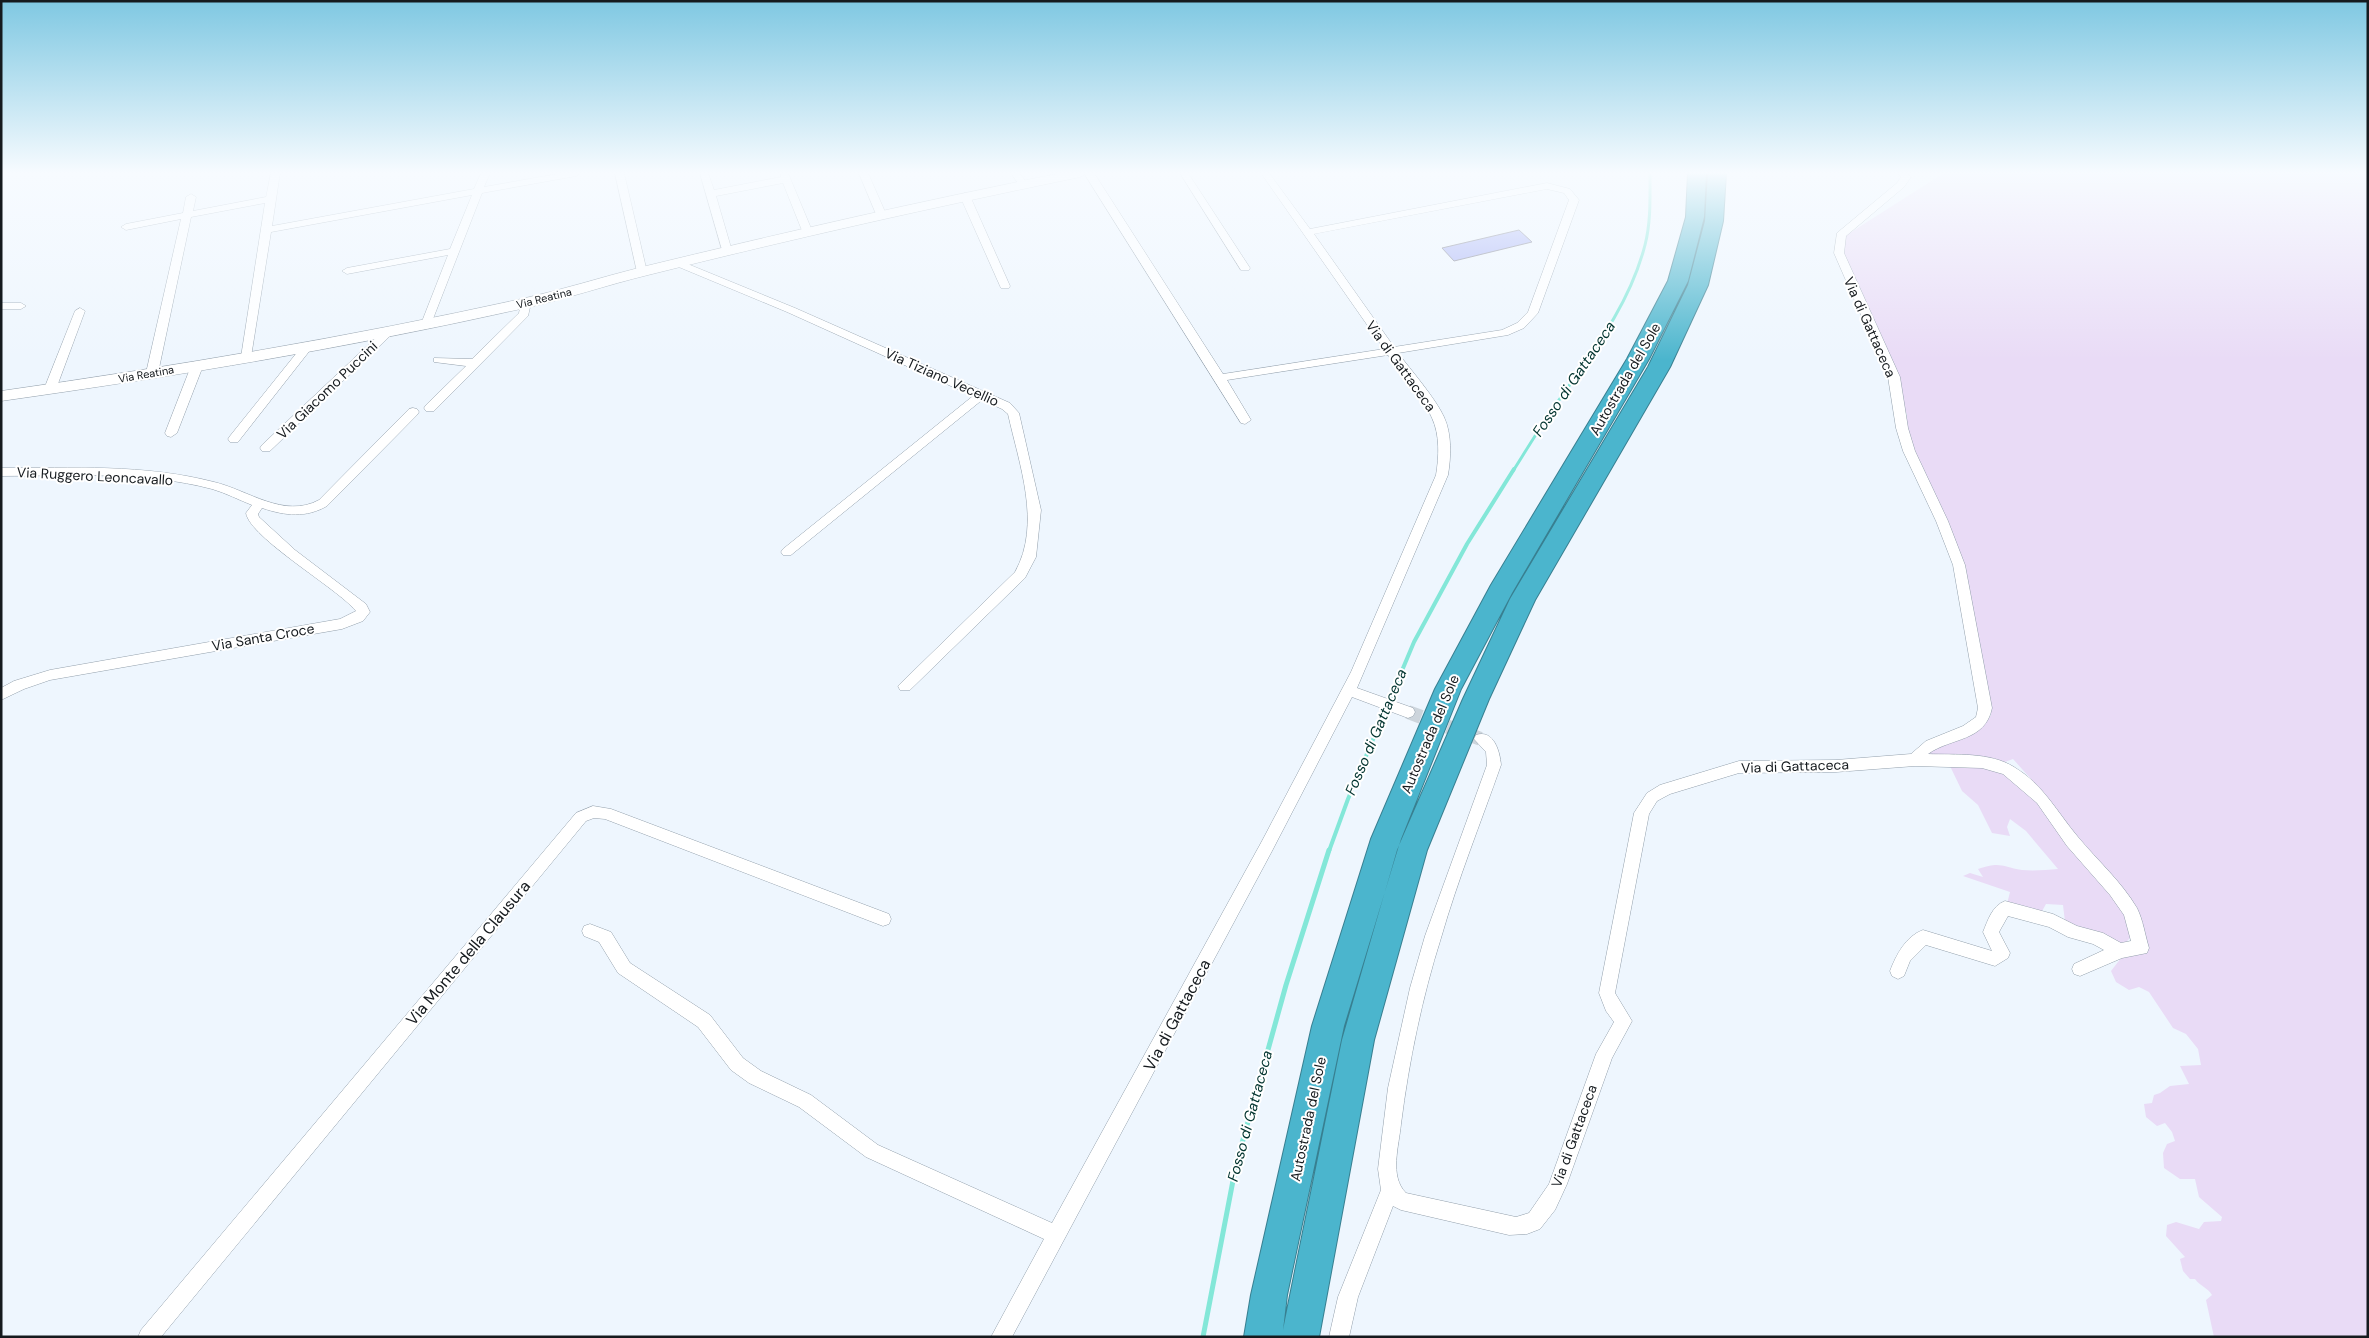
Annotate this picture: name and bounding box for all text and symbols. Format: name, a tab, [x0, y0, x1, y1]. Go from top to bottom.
street label: Via di Gattaceca	[1840, 274, 1900, 380]
street label: Via Reatina	[515, 284, 573, 312]
street label: Via di Gattaceca	[1362, 317, 1440, 415]
water label: Fosso di Gattaceca	[1528, 317, 1620, 441]
street label: Autostrada del Sole	[1585, 319, 1665, 438]
street label: Via Giacomo Puccini	[273, 337, 381, 443]
street label: Via Tiziano Vecellio	[882, 344, 1002, 410]
street label: Via Reatina	[117, 362, 175, 386]
street label: Via Ruggero Leoncavallo	[16, 463, 174, 489]
street label: Via Santa Croce	[210, 619, 316, 655]
water label: Fosso di Gattaceca	[1340, 666, 1412, 798]
street label: Autostrada del Sole	[1397, 672, 1463, 796]
street label: Via di Gattaceca	[1741, 755, 1849, 777]
street label: Via Monte della Clausura	[401, 876, 535, 1030]
street label: Via di Gattaceca	[1139, 956, 1215, 1074]
water label: Fosso di Gattaceca	[1223, 1048, 1277, 1184]
street label: Autostrada del Sole	[1286, 1055, 1330, 1183]
street label: Via di Gattaceca	[1547, 1082, 1601, 1190]

